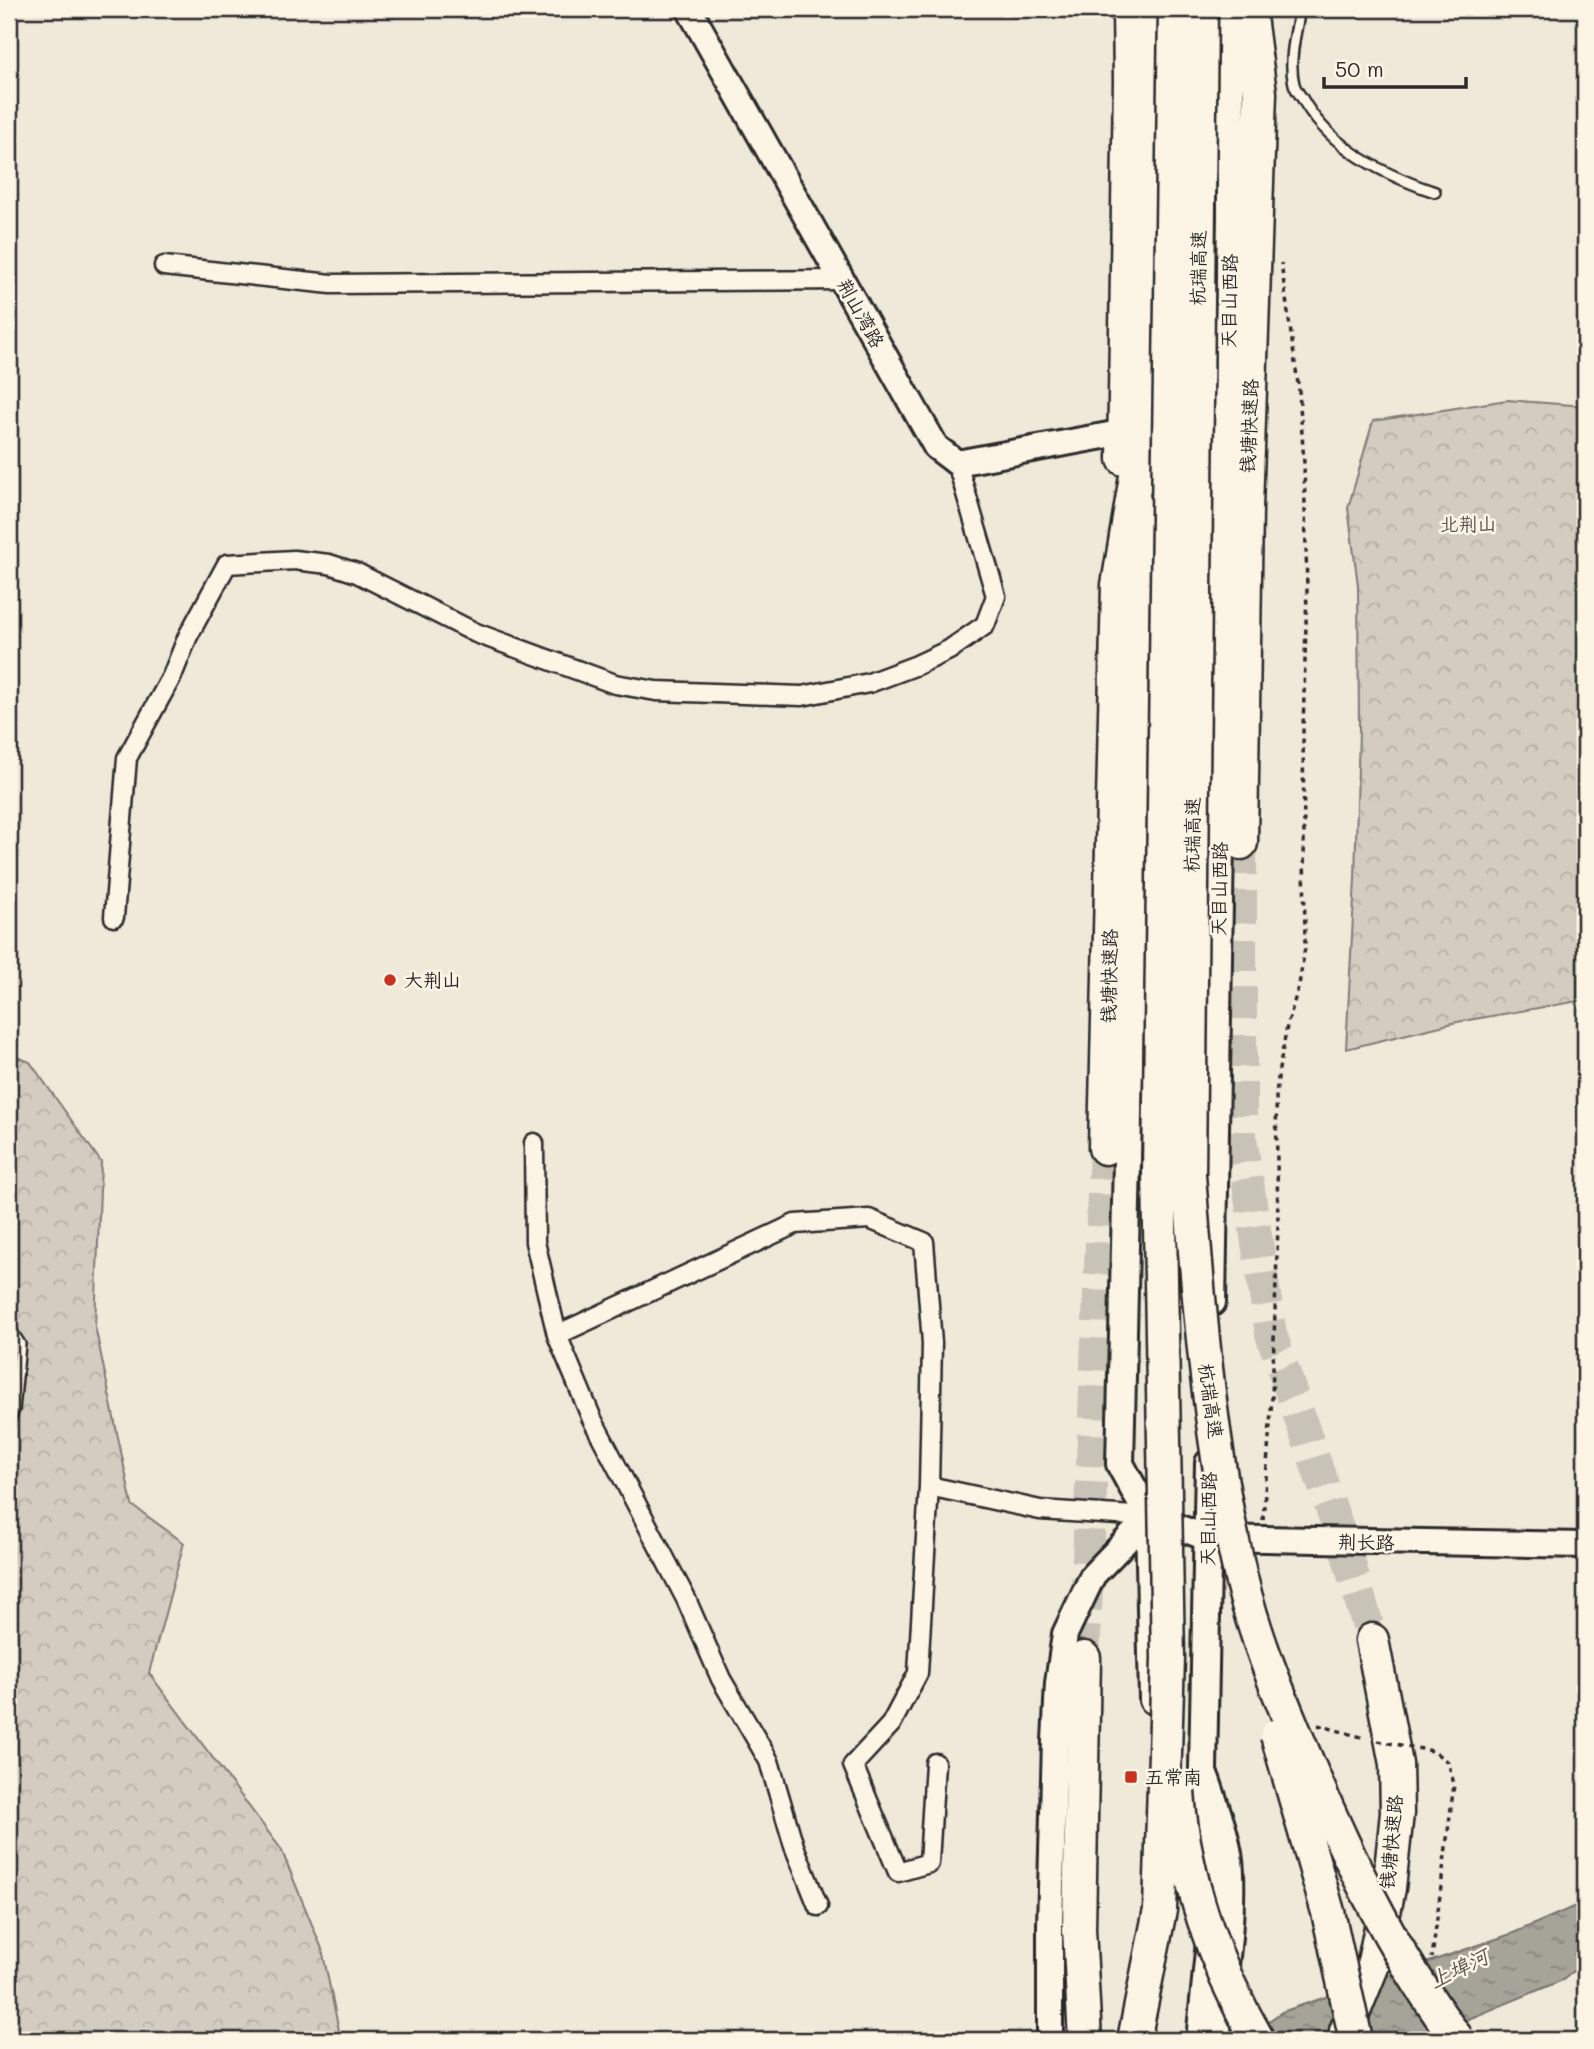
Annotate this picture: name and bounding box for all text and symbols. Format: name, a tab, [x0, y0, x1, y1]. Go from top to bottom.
scale bar	[1324, 46, 1466, 90]
text: 50 m	[1335, 55, 1384, 82]
street label: 杭瑞高速	[1184, 230, 1211, 306]
street label: 天目山西路	[1215, 253, 1242, 349]
street label: 荆山湾路	[832, 273, 891, 352]
street label: 钱塘快速路	[1234, 378, 1263, 474]
park label: 北荆山	[1439, 511, 1497, 536]
street label: 杭瑞高速	[1178, 797, 1205, 873]
street label: 天目山西路	[1205, 841, 1232, 937]
street label: 钱塘快速路	[1095, 928, 1122, 1024]
place label: 大荆山	[404, 967, 461, 992]
marker: 大荆山	[382, 972, 398, 988]
street label: 杭瑞高速	[1194, 1362, 1229, 1440]
street label: 天目山西路	[1194, 1471, 1221, 1567]
street label: 荆长路	[1337, 1529, 1395, 1554]
place label: 五常南	[1145, 1764, 1202, 1789]
marker: 五常南	[1123, 1769, 1139, 1785]
street label: 钱塘快速路	[1374, 1794, 1407, 1890]
water label: 上埠河	[1424, 1940, 1495, 1994]

